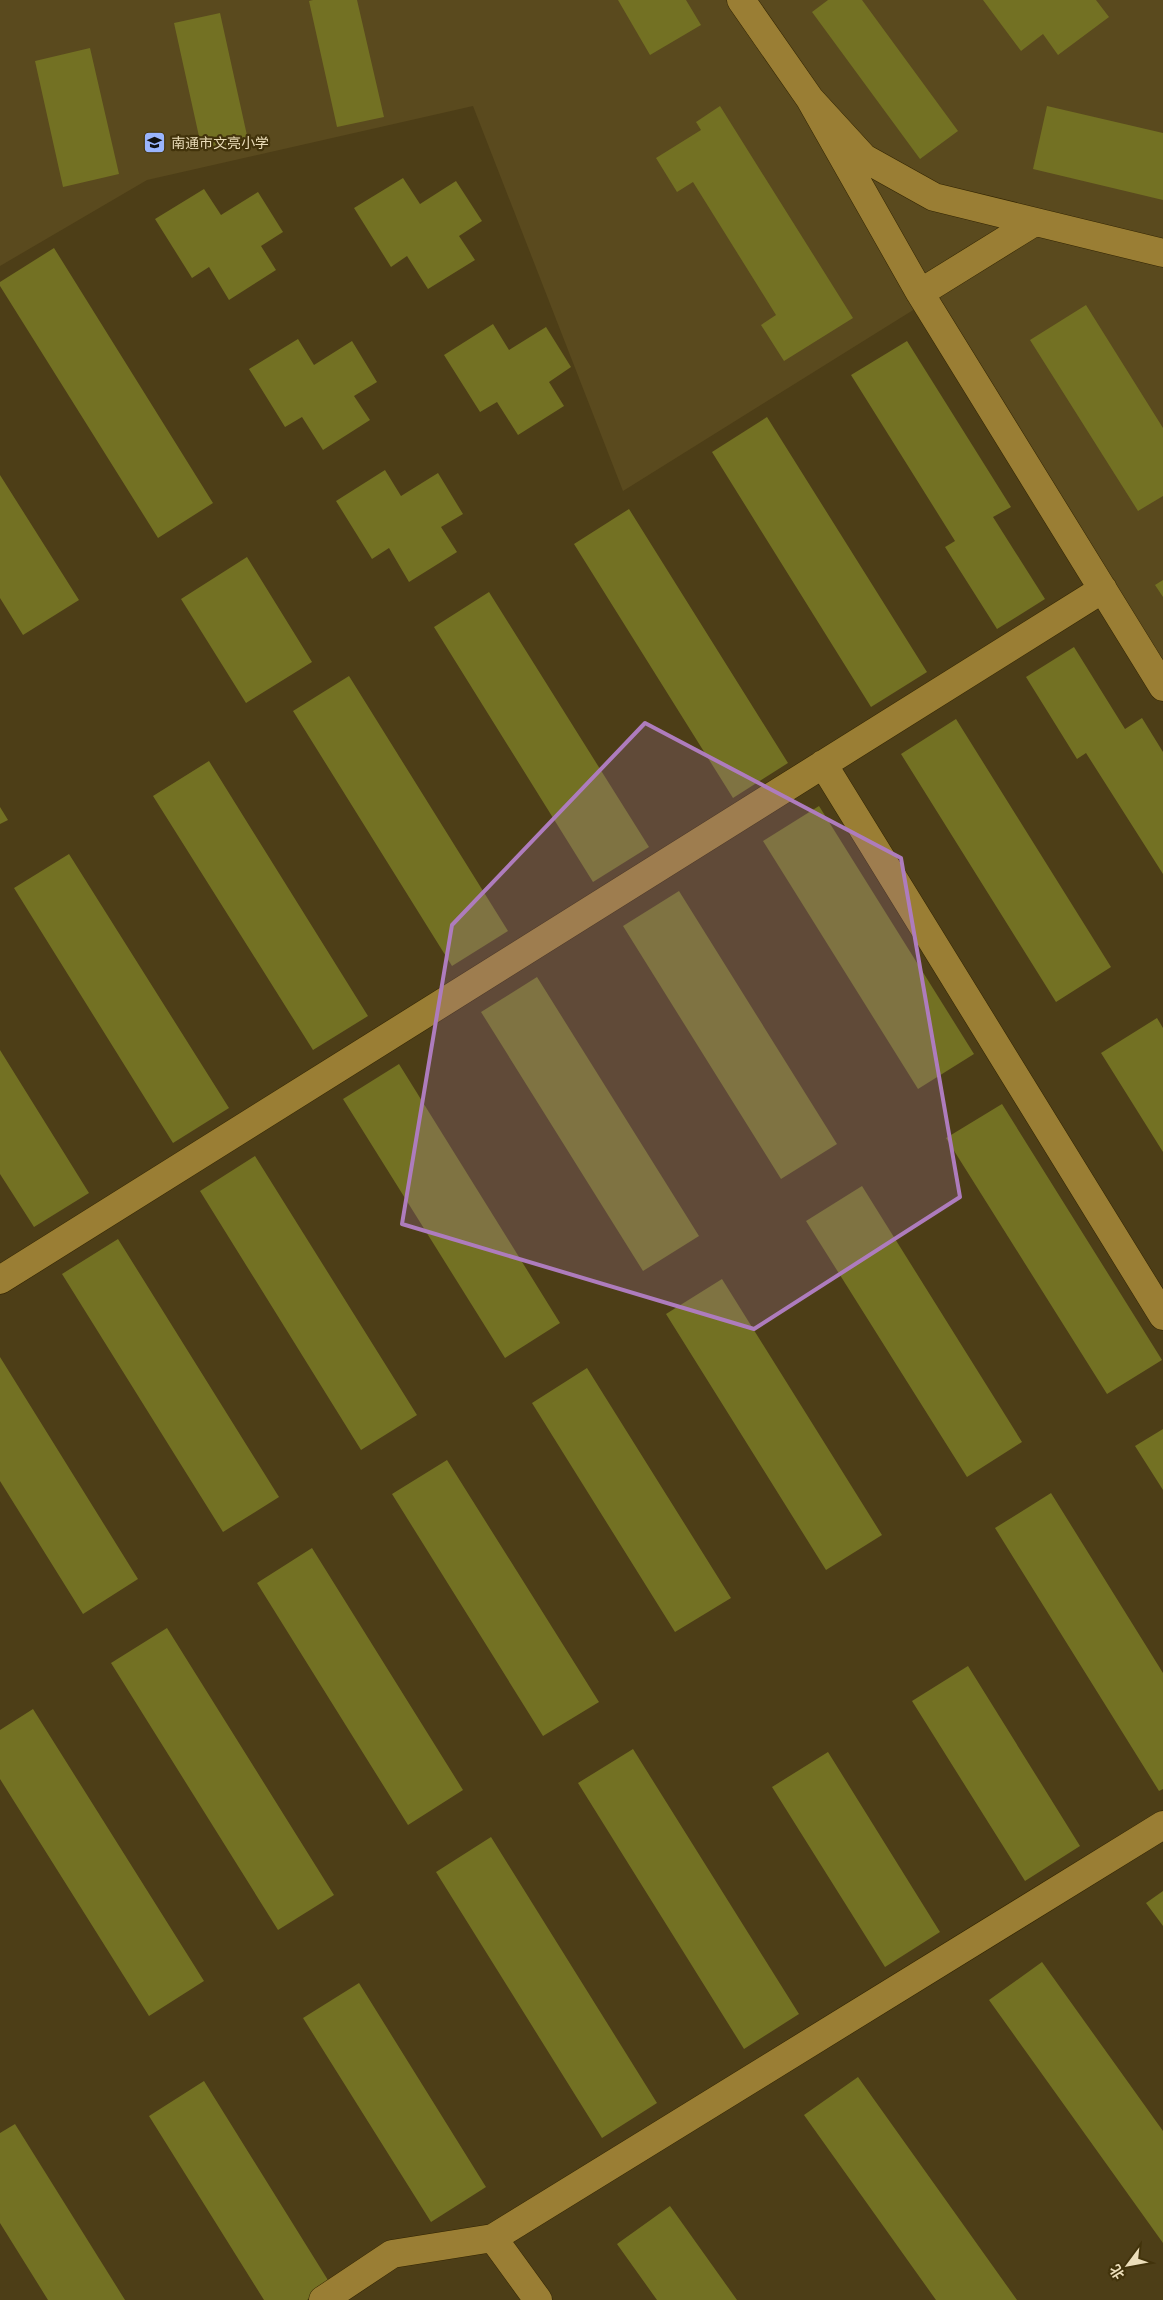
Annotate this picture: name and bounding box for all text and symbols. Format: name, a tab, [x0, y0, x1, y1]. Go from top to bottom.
school or university icon: 南通市文亮小学	[143, 131, 167, 155]
place label: 南通市文亮小学	[171, 135, 269, 151]
north arrow	[1103, 2240, 1153, 2290]
text: 北	[1106, 2262, 1127, 2282]

